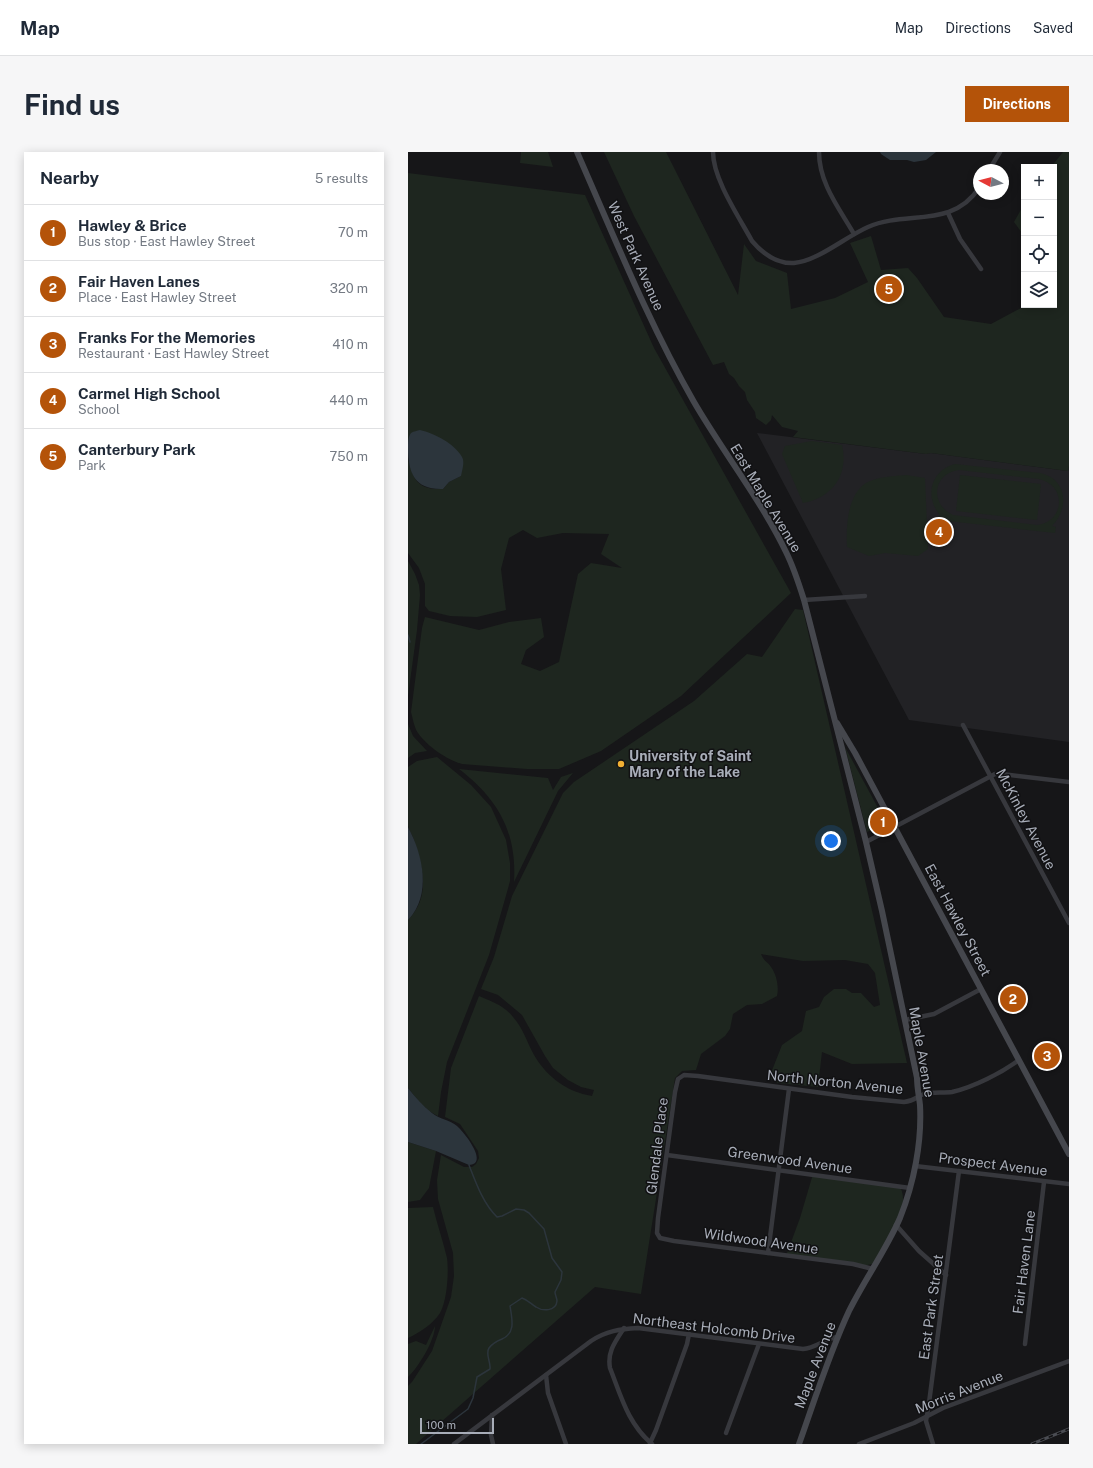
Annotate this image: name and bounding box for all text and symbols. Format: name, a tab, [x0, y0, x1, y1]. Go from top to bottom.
text: Map	[20, 17, 60, 39]
text: Map	[895, 20, 923, 36]
text: Directions	[945, 20, 1011, 36]
text: Saved	[1033, 20, 1073, 36]
button: Directions	[965, 86, 1069, 122]
text: Find us	[24, 88, 120, 121]
north arrow	[973, 164, 1009, 200]
map controls	[1021, 164, 1057, 308]
button: +	[1021, 164, 1057, 200]
text: Nearby	[40, 168, 99, 188]
text: 5 results	[315, 171, 368, 186]
street label: West Park Avenue	[605, 199, 667, 313]
button: −	[1021, 200, 1057, 236]
text: Hawley & Brice	[78, 217, 187, 234]
text: 1	[50, 225, 56, 240]
text: 70 m	[338, 225, 368, 240]
text: Bus stop · East Hawley Street	[78, 234, 255, 249]
button: locate	[1021, 236, 1057, 272]
button: layers	[1021, 272, 1057, 308]
text: Fair Haven Lanes	[78, 273, 200, 290]
pin: 5	[876, 274, 902, 304]
text: 2	[49, 281, 57, 296]
text: 320 m	[330, 281, 368, 296]
text: Place · East Hawley Street	[78, 290, 237, 305]
text: Franks For the Memories	[78, 329, 255, 346]
text: 3	[49, 337, 57, 352]
text: 410 m	[332, 337, 368, 352]
text: Restaurant · East Hawley Street	[78, 346, 269, 361]
text: Carmel High School	[78, 385, 220, 402]
text: 4	[49, 393, 57, 408]
text: 440 m	[329, 393, 368, 408]
text: School	[78, 402, 120, 417]
text: Canterbury Park	[78, 441, 196, 458]
street label: East Maple Avenue	[727, 441, 805, 555]
text: 5	[49, 449, 57, 464]
text: 750 m	[330, 449, 368, 464]
text: Park	[78, 458, 106, 473]
pin: 4	[926, 517, 952, 547]
place label: University of Saint Mary of the Lake	[629, 748, 752, 780]
marker: University of Saint Mary of the Lake	[616, 759, 626, 769]
street label: McKinley Avenue	[993, 766, 1059, 872]
pin: 1	[870, 807, 896, 837]
your location	[821, 831, 841, 851]
street label: East Hawley Street	[922, 861, 994, 979]
pin: 2	[1000, 984, 1026, 1014]
street label: Maple Avenue	[906, 1005, 938, 1099]
pin: 3	[1034, 1041, 1060, 1071]
street label: North Norton Avenue	[766, 1067, 904, 1097]
street label: Glendale Place	[643, 1096, 671, 1195]
street label: Greenwood Avenue	[727, 1143, 853, 1177]
street label: Prospect Avenue	[938, 1149, 1048, 1179]
street label: Fair Haven Lane	[1010, 1209, 1038, 1315]
street label: Wildwood Avenue	[703, 1225, 819, 1257]
street label: East Park Street	[916, 1253, 946, 1361]
street label: Northeast Holcomb Drive	[632, 1310, 796, 1346]
street label: Maple Avenue	[791, 1319, 839, 1411]
street label: Morris Avenue	[913, 1367, 1005, 1417]
scale bar	[420, 1416, 494, 1435]
text: 100 m	[426, 1419, 456, 1431]

